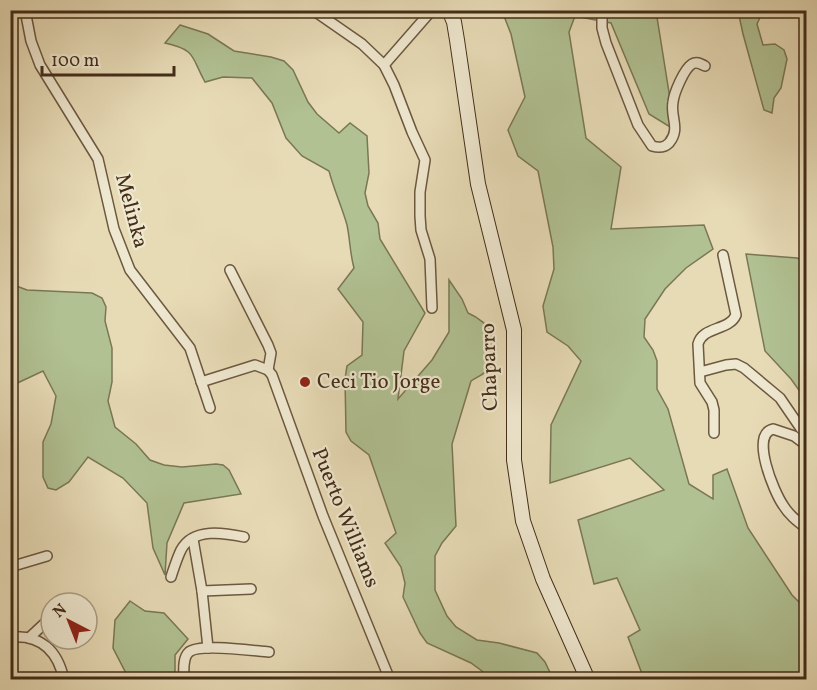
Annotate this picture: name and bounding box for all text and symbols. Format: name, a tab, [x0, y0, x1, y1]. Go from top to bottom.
scale bar	[42, 39, 174, 77]
text: 100 m	[51, 49, 100, 74]
street label: Melinka	[107, 170, 155, 252]
street label: Chaparro	[474, 323, 506, 411]
place label: Ceci Tio Jorge	[317, 368, 440, 397]
marker: Ceci Tio Jorge	[298, 375, 312, 389]
street label: Puerto Williams	[304, 444, 386, 592]
north arrow	[39, 591, 99, 651]
text: N	[49, 599, 72, 623]

